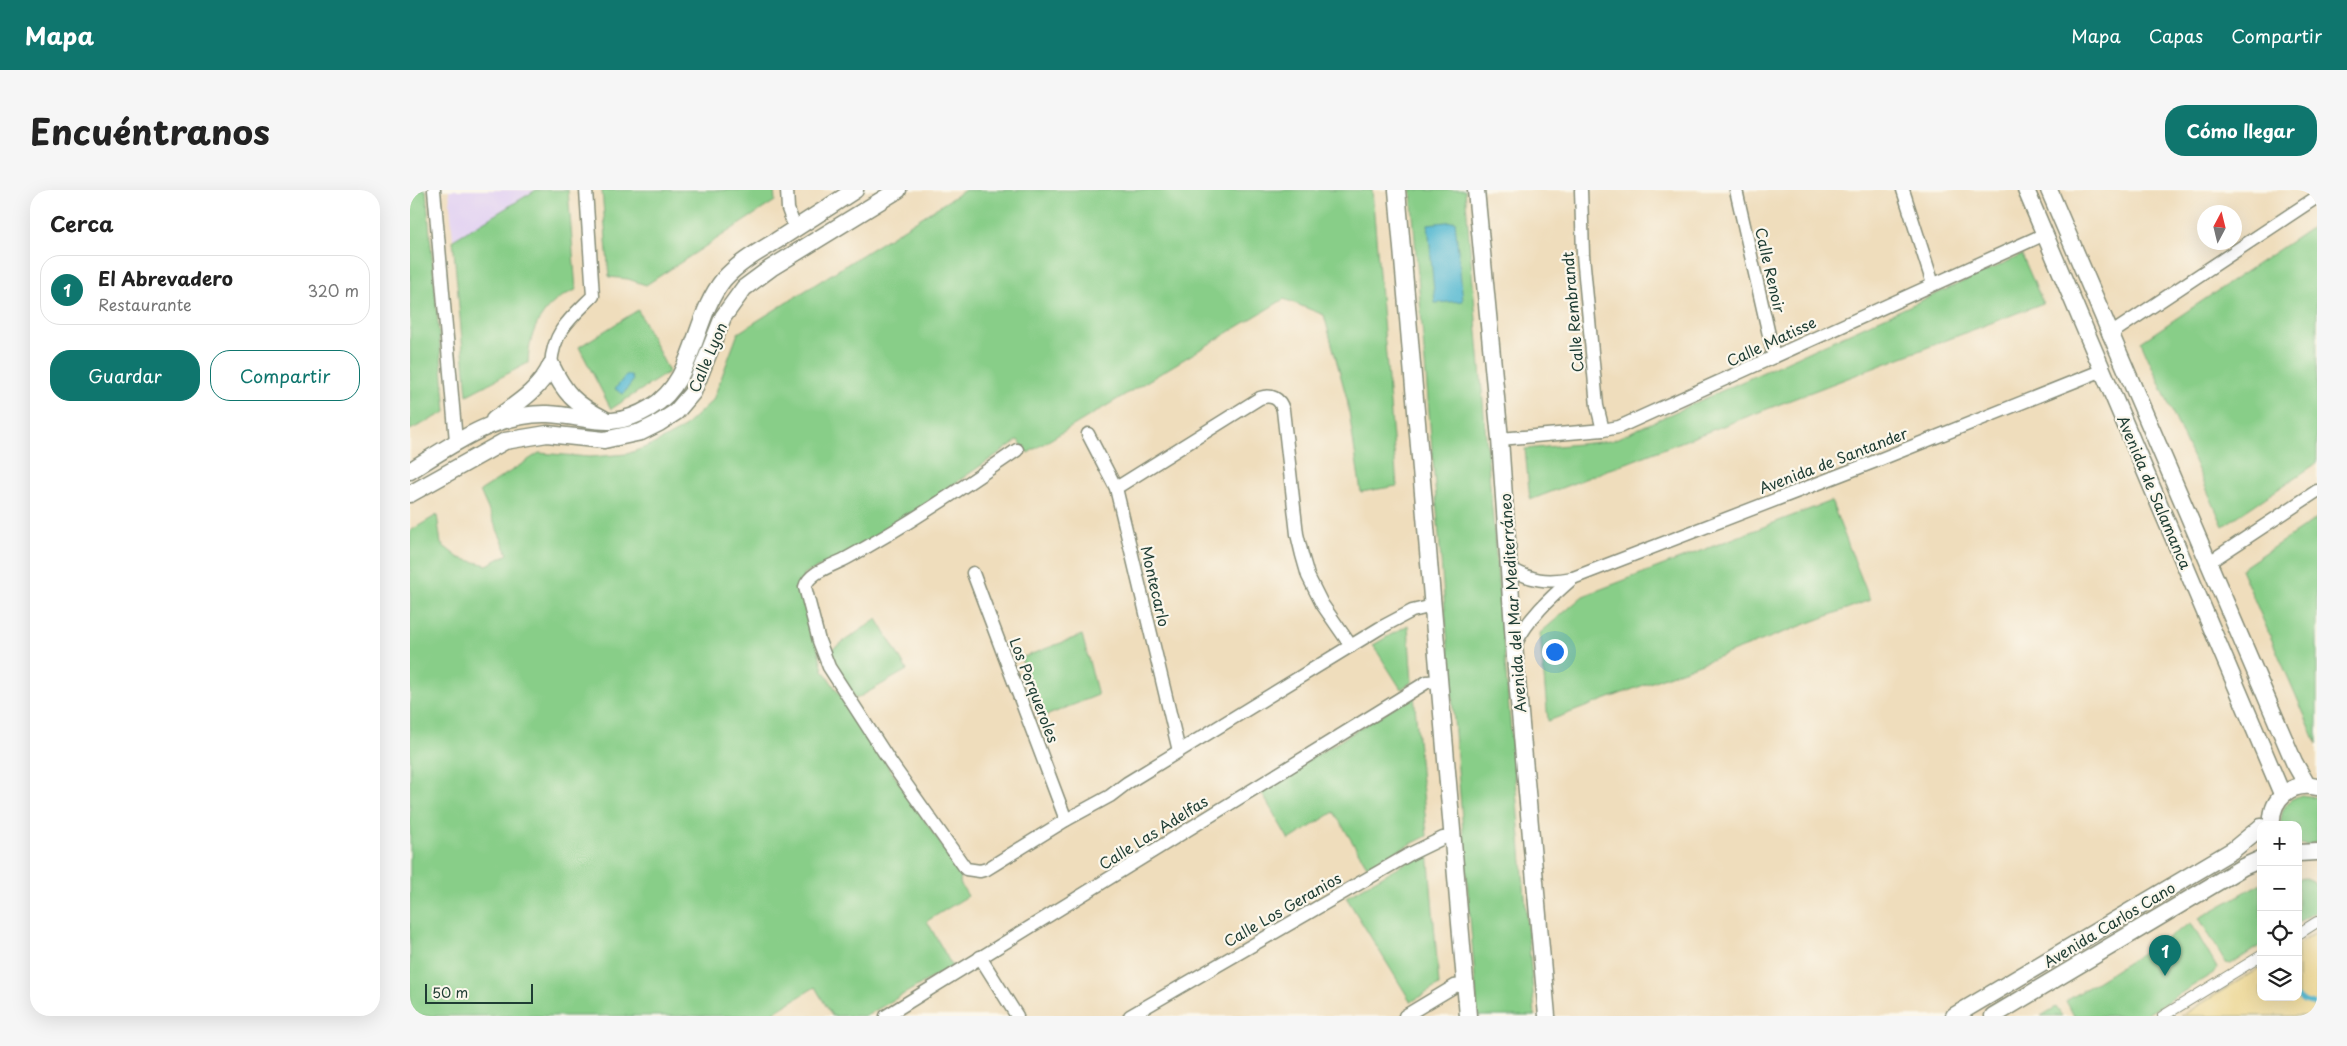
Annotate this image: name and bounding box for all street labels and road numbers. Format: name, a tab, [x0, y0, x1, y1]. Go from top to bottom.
street label: Calle Renoir	[1750, 225, 1792, 315]
street label: Calle Rembrandt	[1555, 251, 1589, 373]
street label: Calle Matisse	[1722, 310, 1820, 372]
street label: Calle Lyon	[682, 318, 732, 396]
street label: Avenida de Salamanca	[2112, 411, 2198, 573]
street label: Avenida de Santander	[1755, 421, 1911, 499]
street label: Avenida del Mar Mediterráneo	[1493, 493, 1531, 713]
street label: Montecarlo	[1136, 543, 1176, 629]
street label: Los Porqueroles	[1004, 634, 1066, 746]
street label: Calle Las Adelfas	[1094, 789, 1212, 875]
street label: Calle Los Geranios	[1219, 866, 1345, 952]
street label: Avenida Carlos Cano	[2039, 876, 2179, 972]

